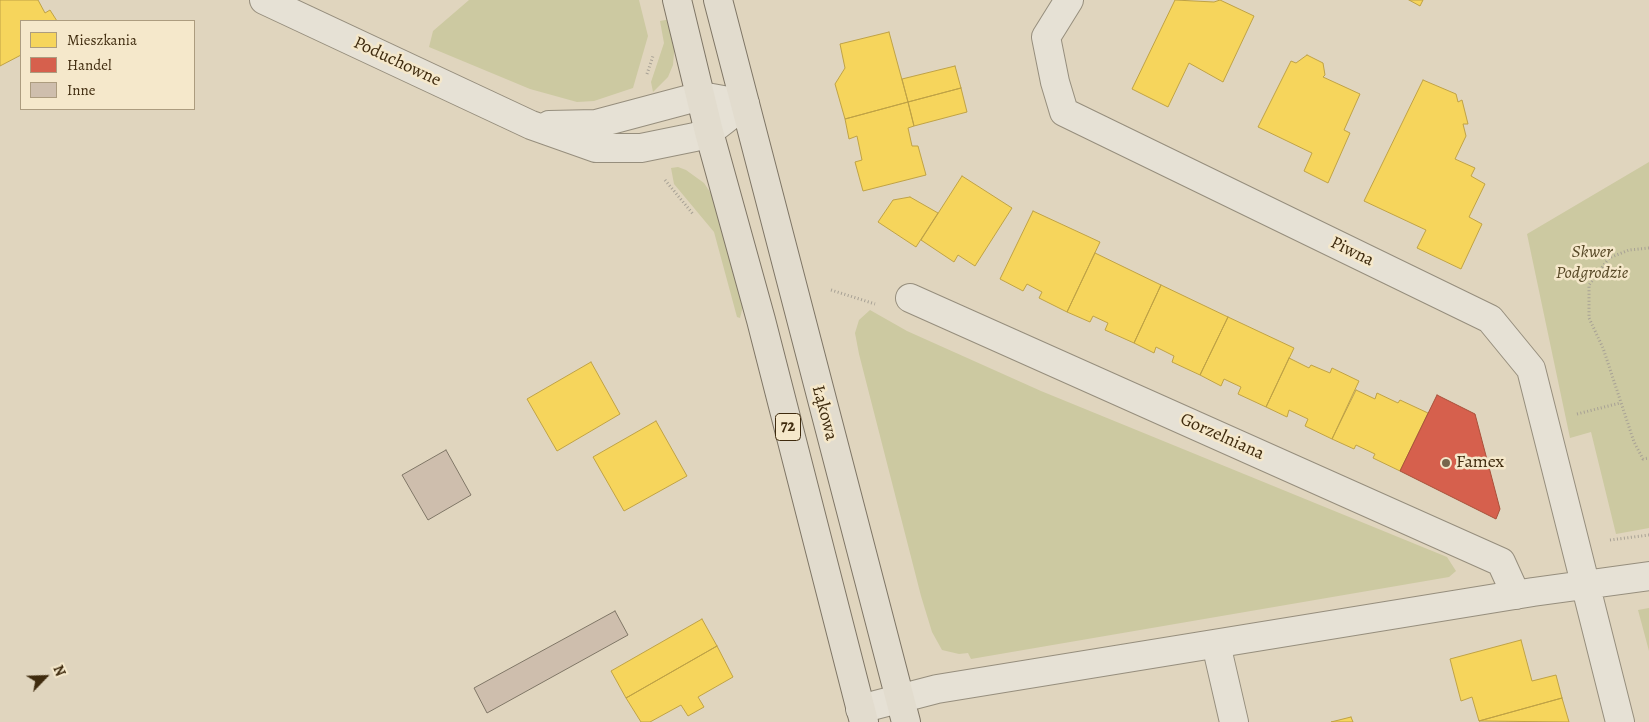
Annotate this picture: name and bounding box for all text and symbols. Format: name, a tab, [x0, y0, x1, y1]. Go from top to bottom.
legend	[20, 20, 195, 110]
text: Mieszkania	[67, 30, 137, 50]
street label: Poduchowne	[350, 32, 444, 92]
text: Handel	[67, 55, 112, 75]
text: Inne	[67, 80, 95, 100]
street label: Piwna	[1327, 232, 1377, 272]
park label: Skwer Podgrodzie	[1556, 242, 1628, 284]
street label: Łąkowa	[806, 383, 842, 443]
street label: Gorzelniana	[1177, 409, 1267, 465]
road number: 72	[776, 414, 800, 441]
place label: Famex	[1456, 452, 1504, 474]
marker: Famex	[1440, 457, 1452, 469]
north arrow	[20, 652, 70, 702]
text: N	[48, 662, 70, 679]

